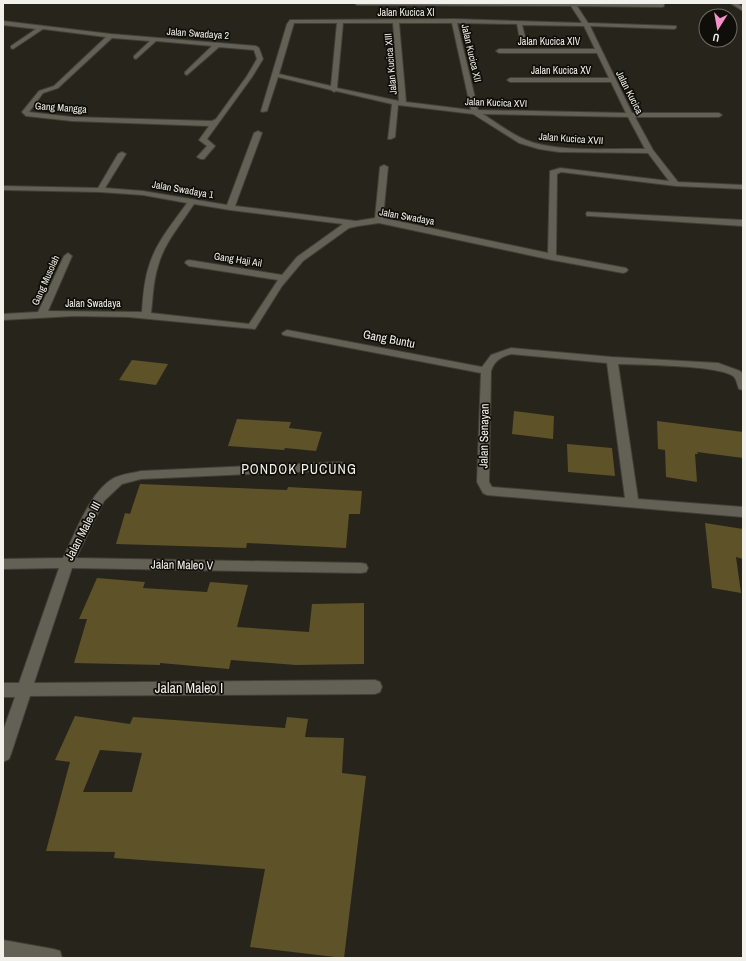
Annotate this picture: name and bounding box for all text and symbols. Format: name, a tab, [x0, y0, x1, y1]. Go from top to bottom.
street label: Jalan Kucica XI	[378, 6, 434, 19]
north arrow	[698, 8, 738, 48]
street label: Jalan Kucica XII	[459, 23, 485, 83]
street label: Jalan Swadaya 2	[166, 25, 230, 42]
text: U	[712, 30, 721, 45]
street label: Jalan Kucica XIII	[381, 33, 400, 95]
street label: Jalan Kucica XIV	[518, 35, 581, 48]
street label: Jalan Kucica XV	[531, 64, 592, 77]
street label: Jalan Kucica	[613, 68, 646, 116]
street label: Jalan Kucica XVI	[465, 95, 527, 110]
street label: Gang Mangga	[35, 99, 88, 116]
street label: Jalan Kucica XVII	[538, 130, 604, 147]
street label: Jalan Swadaya 1	[151, 178, 215, 201]
street label: Jalan Swadaya	[378, 205, 436, 228]
street label: Gang Haji Ail	[213, 249, 263, 270]
street label: Gang Musolah	[29, 253, 62, 307]
street label: Jalan Swadaya	[65, 297, 121, 310]
street label: Gang Buntu	[362, 326, 416, 352]
street label: Jalan Senayan	[475, 403, 493, 469]
district label: PONDOK PUCUNG	[241, 460, 357, 478]
street label: Jalan Maleo III	[61, 499, 105, 563]
street label: Jalan Maleo V	[151, 556, 214, 574]
street label: Jalan Maleo I	[155, 679, 223, 697]

